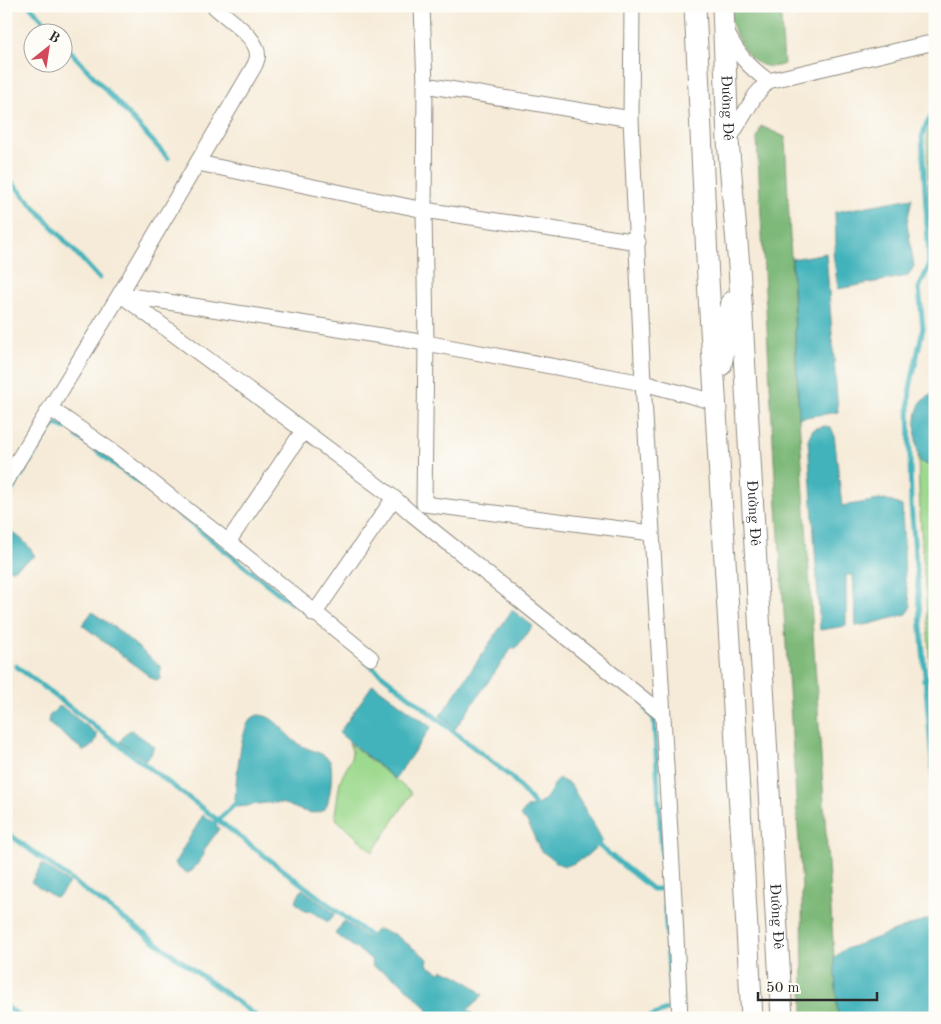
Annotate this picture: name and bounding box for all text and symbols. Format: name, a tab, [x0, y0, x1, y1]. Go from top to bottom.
north arrow	[22, 22, 72, 72]
text: B	[46, 29, 62, 46]
street label: Đường Đê	[718, 75, 735, 141]
street label: Đường Đê	[744, 480, 762, 546]
street label: Đường Đê	[767, 883, 786, 950]
scale bar	[758, 969, 877, 1001]
text: 50 m	[766, 981, 800, 996]

